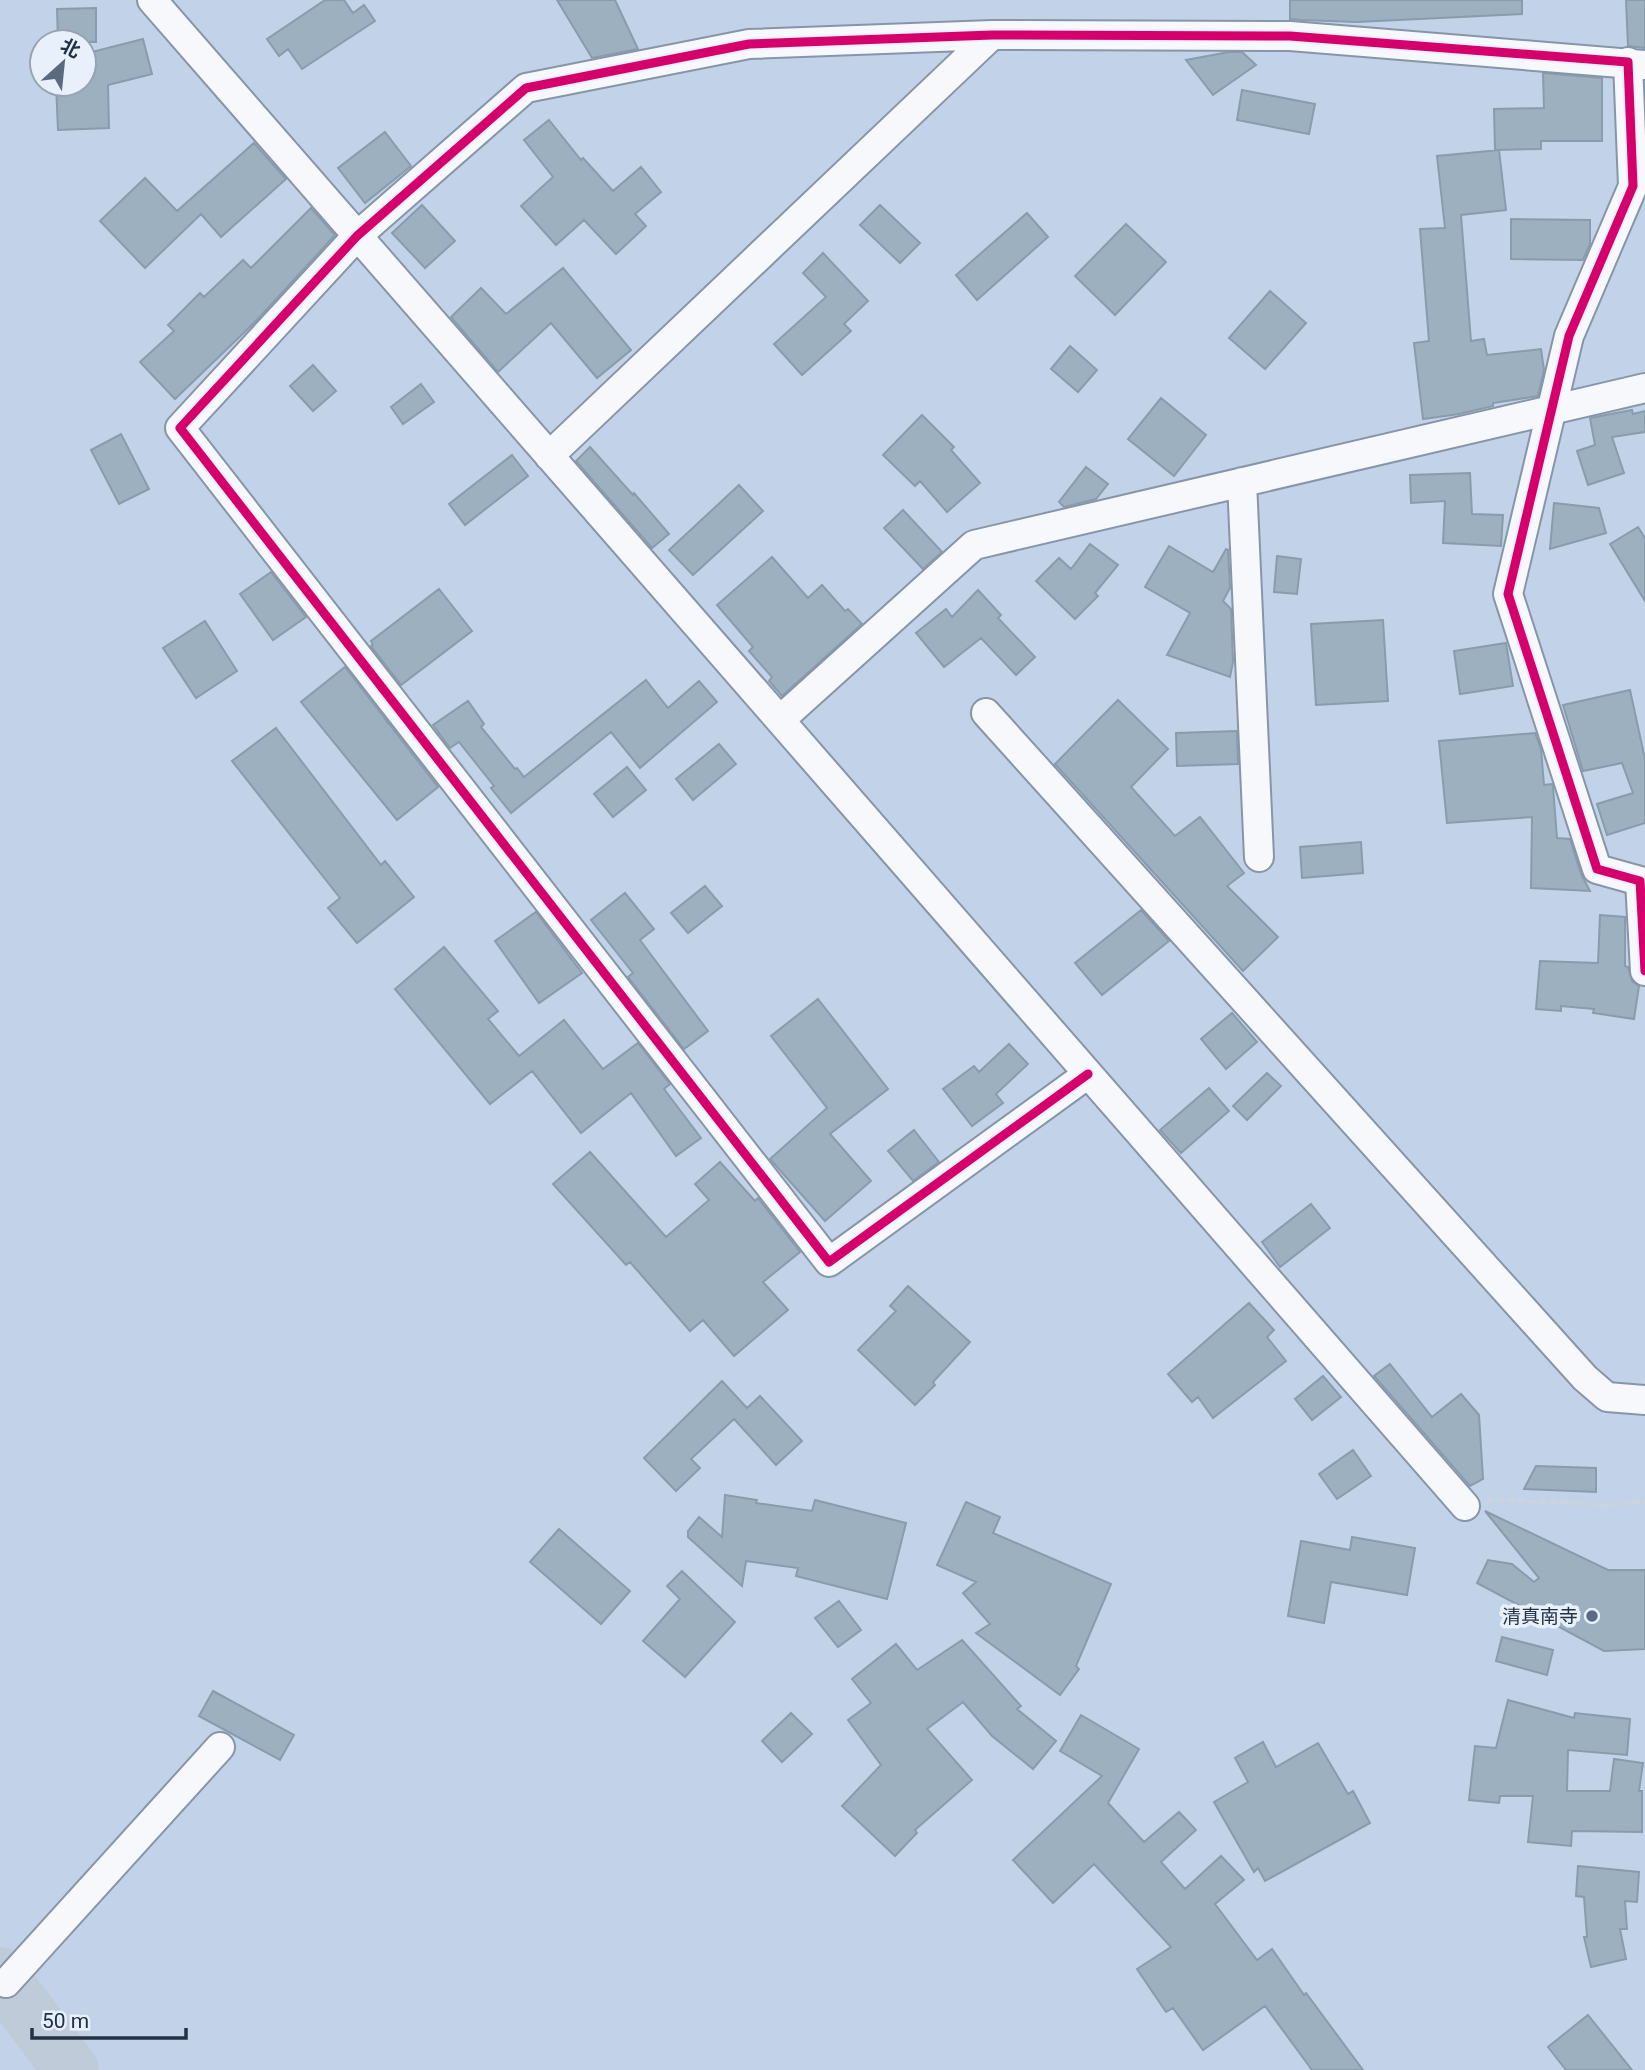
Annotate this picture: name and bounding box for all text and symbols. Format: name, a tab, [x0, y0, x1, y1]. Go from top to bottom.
north arrow	[28, 28, 98, 98]
text: 北	[57, 34, 84, 63]
place label: 清真南寺	[1502, 1605, 1578, 1628]
marker: 清真南寺	[1584, 1608, 1600, 1624]
scale bar	[32, 1996, 186, 2040]
text: 50 m	[42, 2009, 89, 2033]

